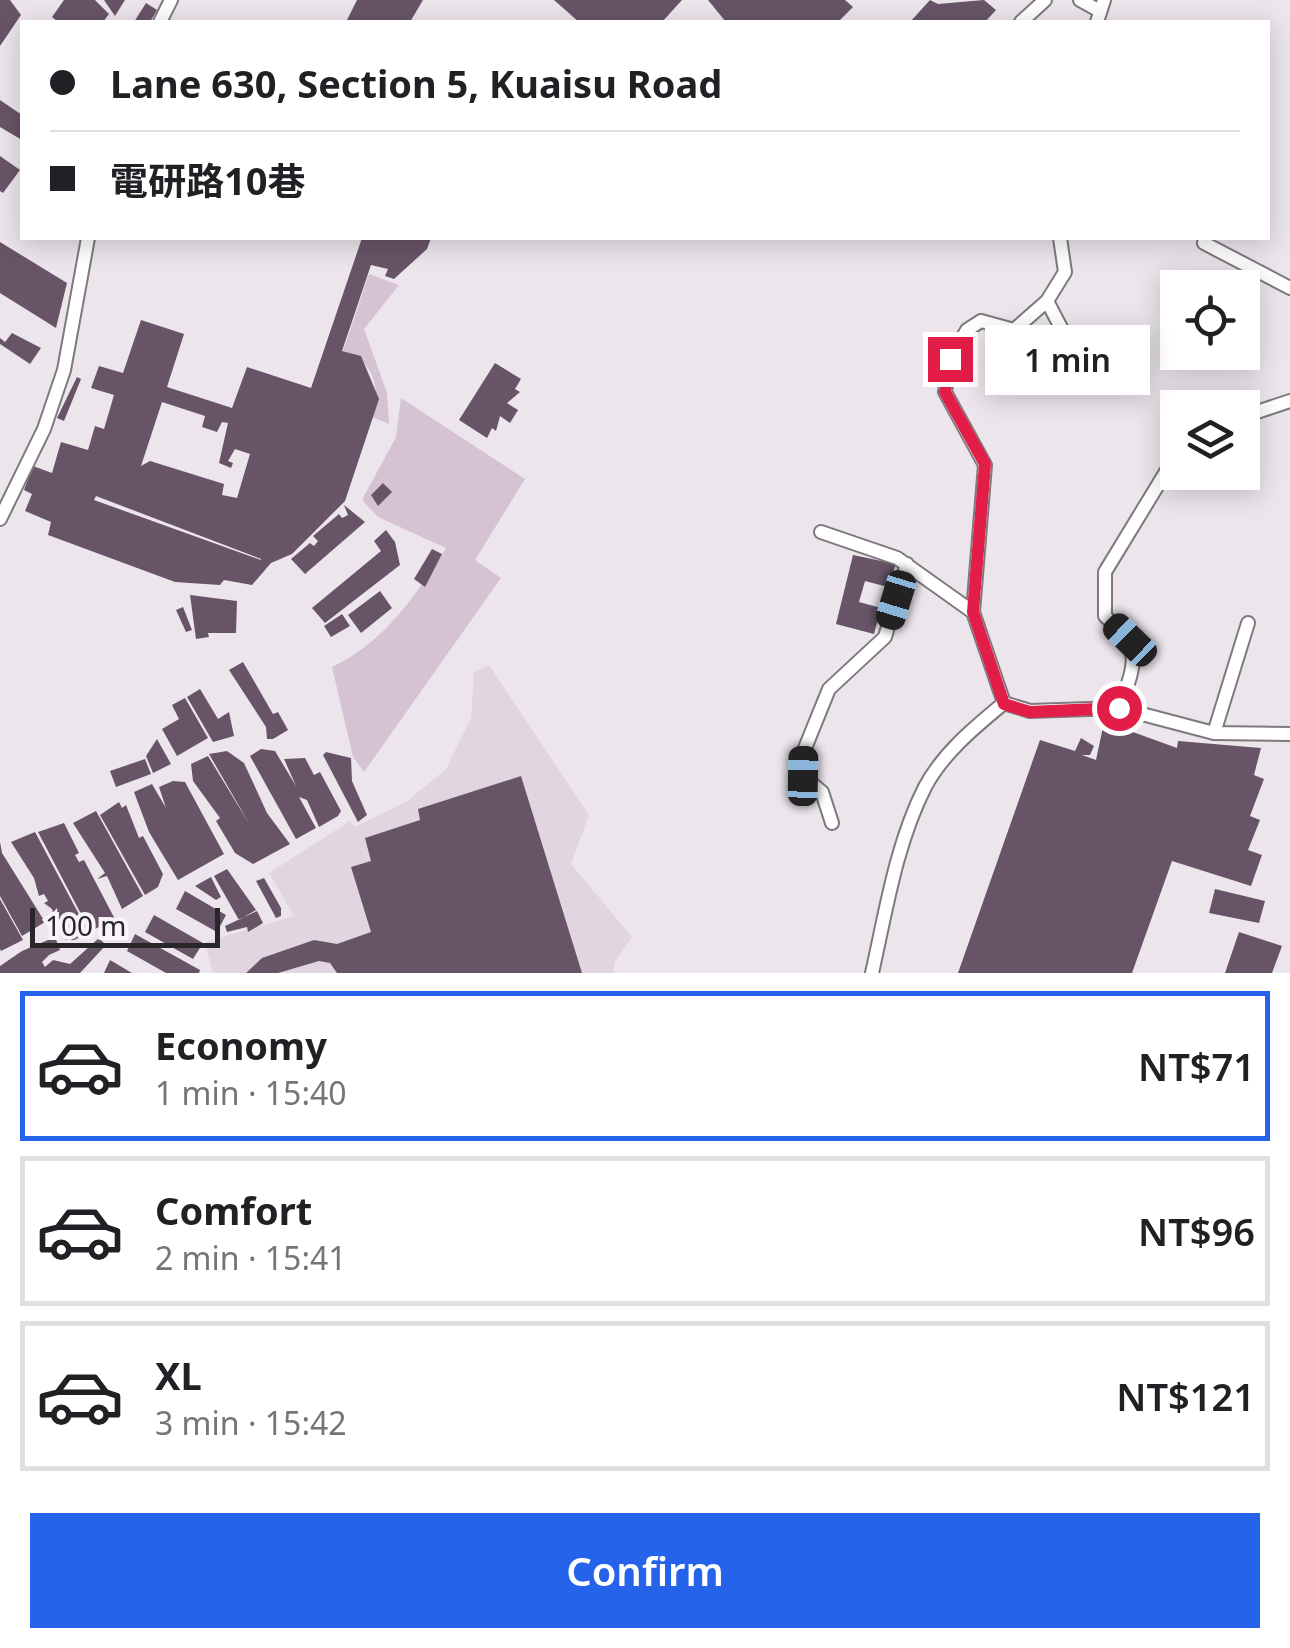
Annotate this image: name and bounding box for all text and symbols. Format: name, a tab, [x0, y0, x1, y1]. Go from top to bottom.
text: Lane 630, Section 5, Kuaisu Road	[110, 57, 722, 109]
text: 電研路10巷	[110, 154, 305, 206]
map controls	[1160, 270, 1260, 490]
button: locate	[1160, 270, 1260, 370]
callout: 1 min	[985, 324, 1150, 394]
route end	[928, 337, 973, 382]
text: 1 min	[1024, 338, 1111, 381]
button: layers	[1160, 390, 1260, 490]
car	[873, 567, 919, 633]
car	[1098, 608, 1162, 672]
route start	[1097, 686, 1142, 731]
car	[787, 746, 819, 806]
scale bar	[30, 903, 220, 948]
text: 100 m	[45, 906, 127, 944]
text: Economy	[155, 1019, 327, 1071]
icon: car	[35, 1021, 125, 1111]
text: NT$71	[1138, 1040, 1255, 1092]
text: 1 min · 15:40	[155, 1071, 347, 1114]
text: Comfort	[155, 1184, 312, 1236]
icon: car	[35, 1186, 125, 1276]
text: NT$96	[1138, 1205, 1255, 1257]
text: 2 min · 15:41	[155, 1236, 347, 1279]
text: XL	[155, 1349, 202, 1401]
icon: car	[35, 1351, 125, 1441]
text: NT$121	[1116, 1370, 1255, 1422]
text: 3 min · 15:42	[155, 1401, 347, 1444]
button: Confirm	[30, 1513, 1260, 1628]

